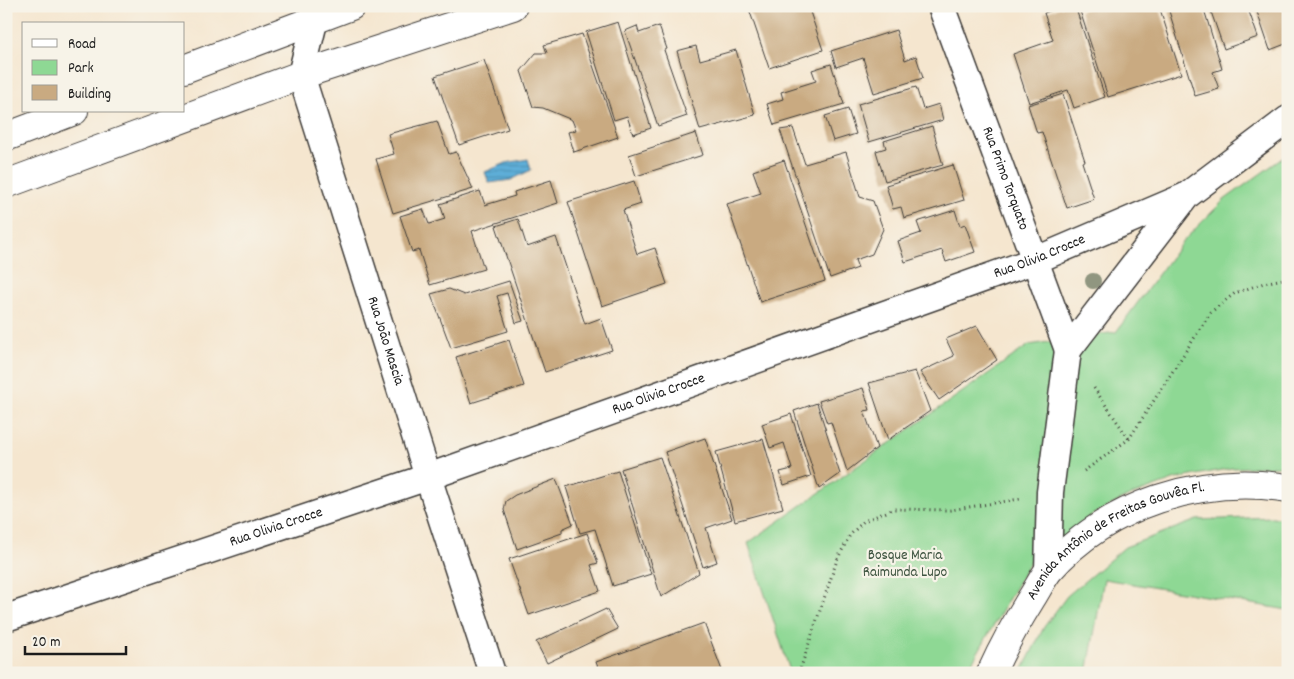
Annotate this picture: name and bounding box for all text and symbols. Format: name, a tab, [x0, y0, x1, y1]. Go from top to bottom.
legend	[22, 22, 185, 112]
text: Road	[68, 34, 96, 56]
text: Park	[68, 58, 94, 80]
text: Building	[68, 84, 111, 106]
street label: Rua Primo Torquato	[975, 124, 1034, 234]
street label: Rua Olivia Crocce	[991, 229, 1089, 285]
street label: Rua João Mascia	[361, 294, 410, 389]
street label: Rua Olivia Crocce	[609, 368, 709, 421]
street label: Avenida Antônio de Freitas Gouvêa Fl.	[1022, 477, 1206, 605]
street label: Rua Olivia Crocce	[227, 502, 326, 553]
park label: Bosque Maria Raimunda Lupo	[863, 545, 948, 584]
scale bar	[25, 624, 126, 656]
text: 20 m	[32, 632, 60, 654]

